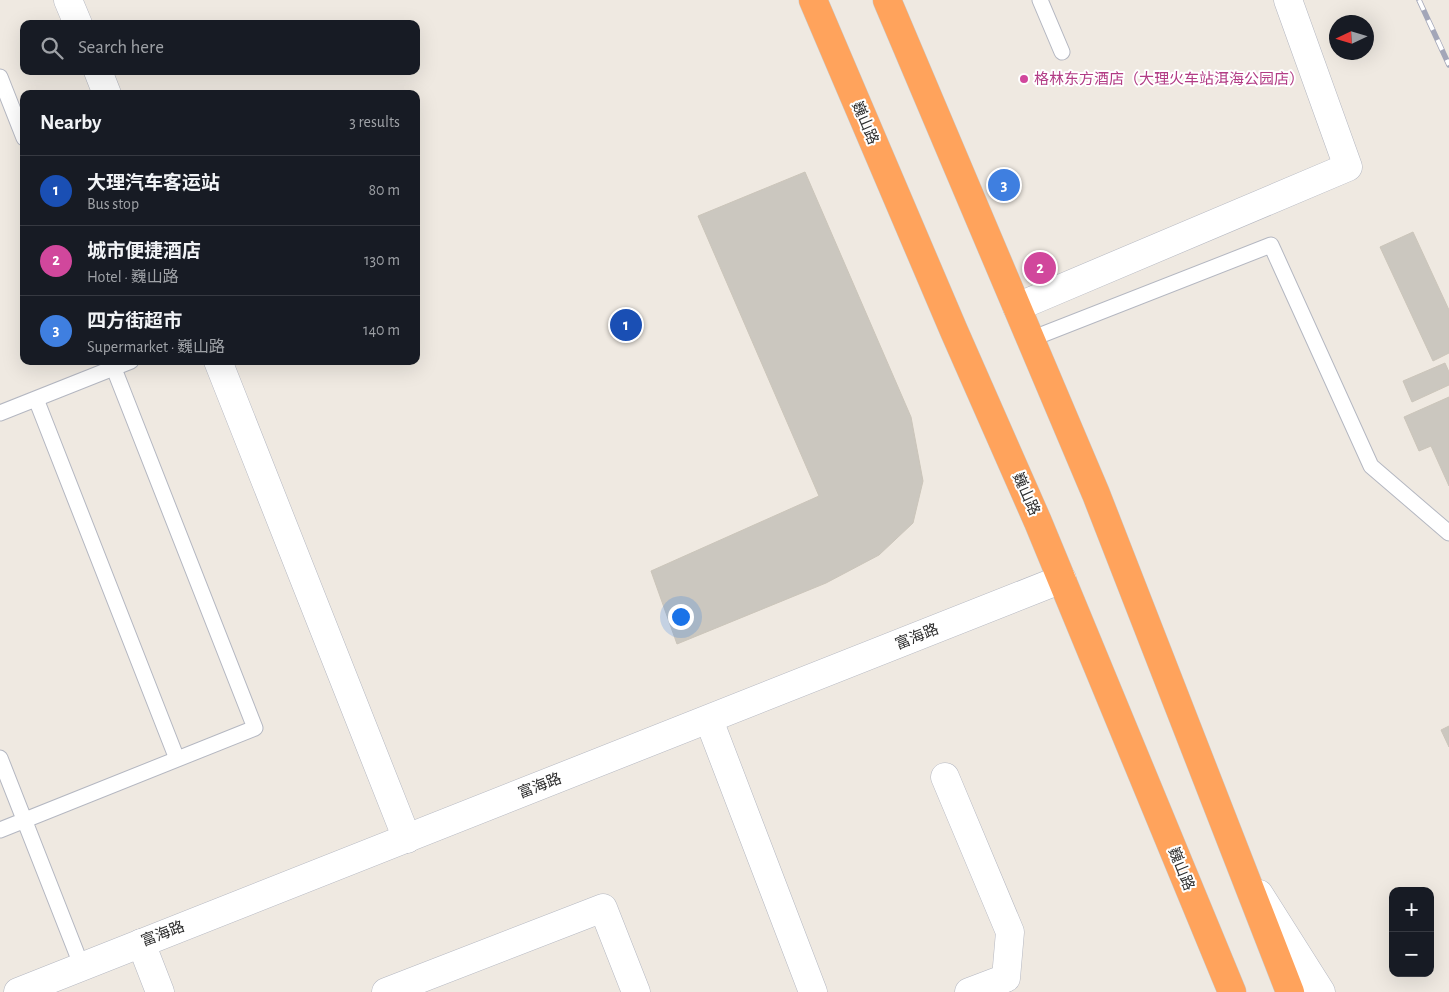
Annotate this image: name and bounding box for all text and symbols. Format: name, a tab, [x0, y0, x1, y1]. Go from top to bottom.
north arrow	[1329, 15, 1374, 60]
search box	[20, 20, 420, 75]
icon: search	[38, 34, 66, 62]
text: Search here	[78, 38, 164, 57]
place label: 格林东方酒店（大理火车站洱海公园店）	[1034, 71, 1304, 87]
marker: 格林东方酒店（大理火车站洱海公园店）	[1018, 73, 1030, 85]
street label: 巍山路	[849, 99, 882, 147]
text: Nearby	[40, 112, 101, 133]
text: 3 results	[349, 114, 400, 130]
pin: 3	[988, 166, 1020, 204]
text: 大理汽车客运站	[87, 174, 220, 193]
text: 1	[53, 182, 59, 198]
text: 80 m	[369, 182, 400, 198]
text: Bus stop	[87, 196, 139, 212]
text: 城市便捷酒店	[87, 242, 201, 261]
pin: 2	[1024, 249, 1056, 287]
text: 2	[52, 252, 60, 268]
text: 130 m	[364, 252, 400, 268]
text: Hotel · 巍山路	[87, 269, 179, 285]
pin: 1	[610, 306, 642, 344]
text: 四方街超市	[87, 312, 182, 331]
text: 3	[53, 322, 59, 338]
text: 140 m	[363, 322, 400, 338]
text: Supermarket · 巍山路	[87, 339, 225, 355]
street label: 巍山路	[1010, 470, 1043, 518]
your location	[668, 604, 694, 630]
street label: 富海路	[893, 621, 941, 652]
street label: 富海路	[516, 770, 564, 801]
street label: 巍山路	[1166, 845, 1197, 893]
map controls	[1389, 887, 1434, 977]
button: +	[1389, 887, 1434, 932]
street label: 富海路	[139, 918, 187, 949]
button: −	[1389, 932, 1434, 977]

